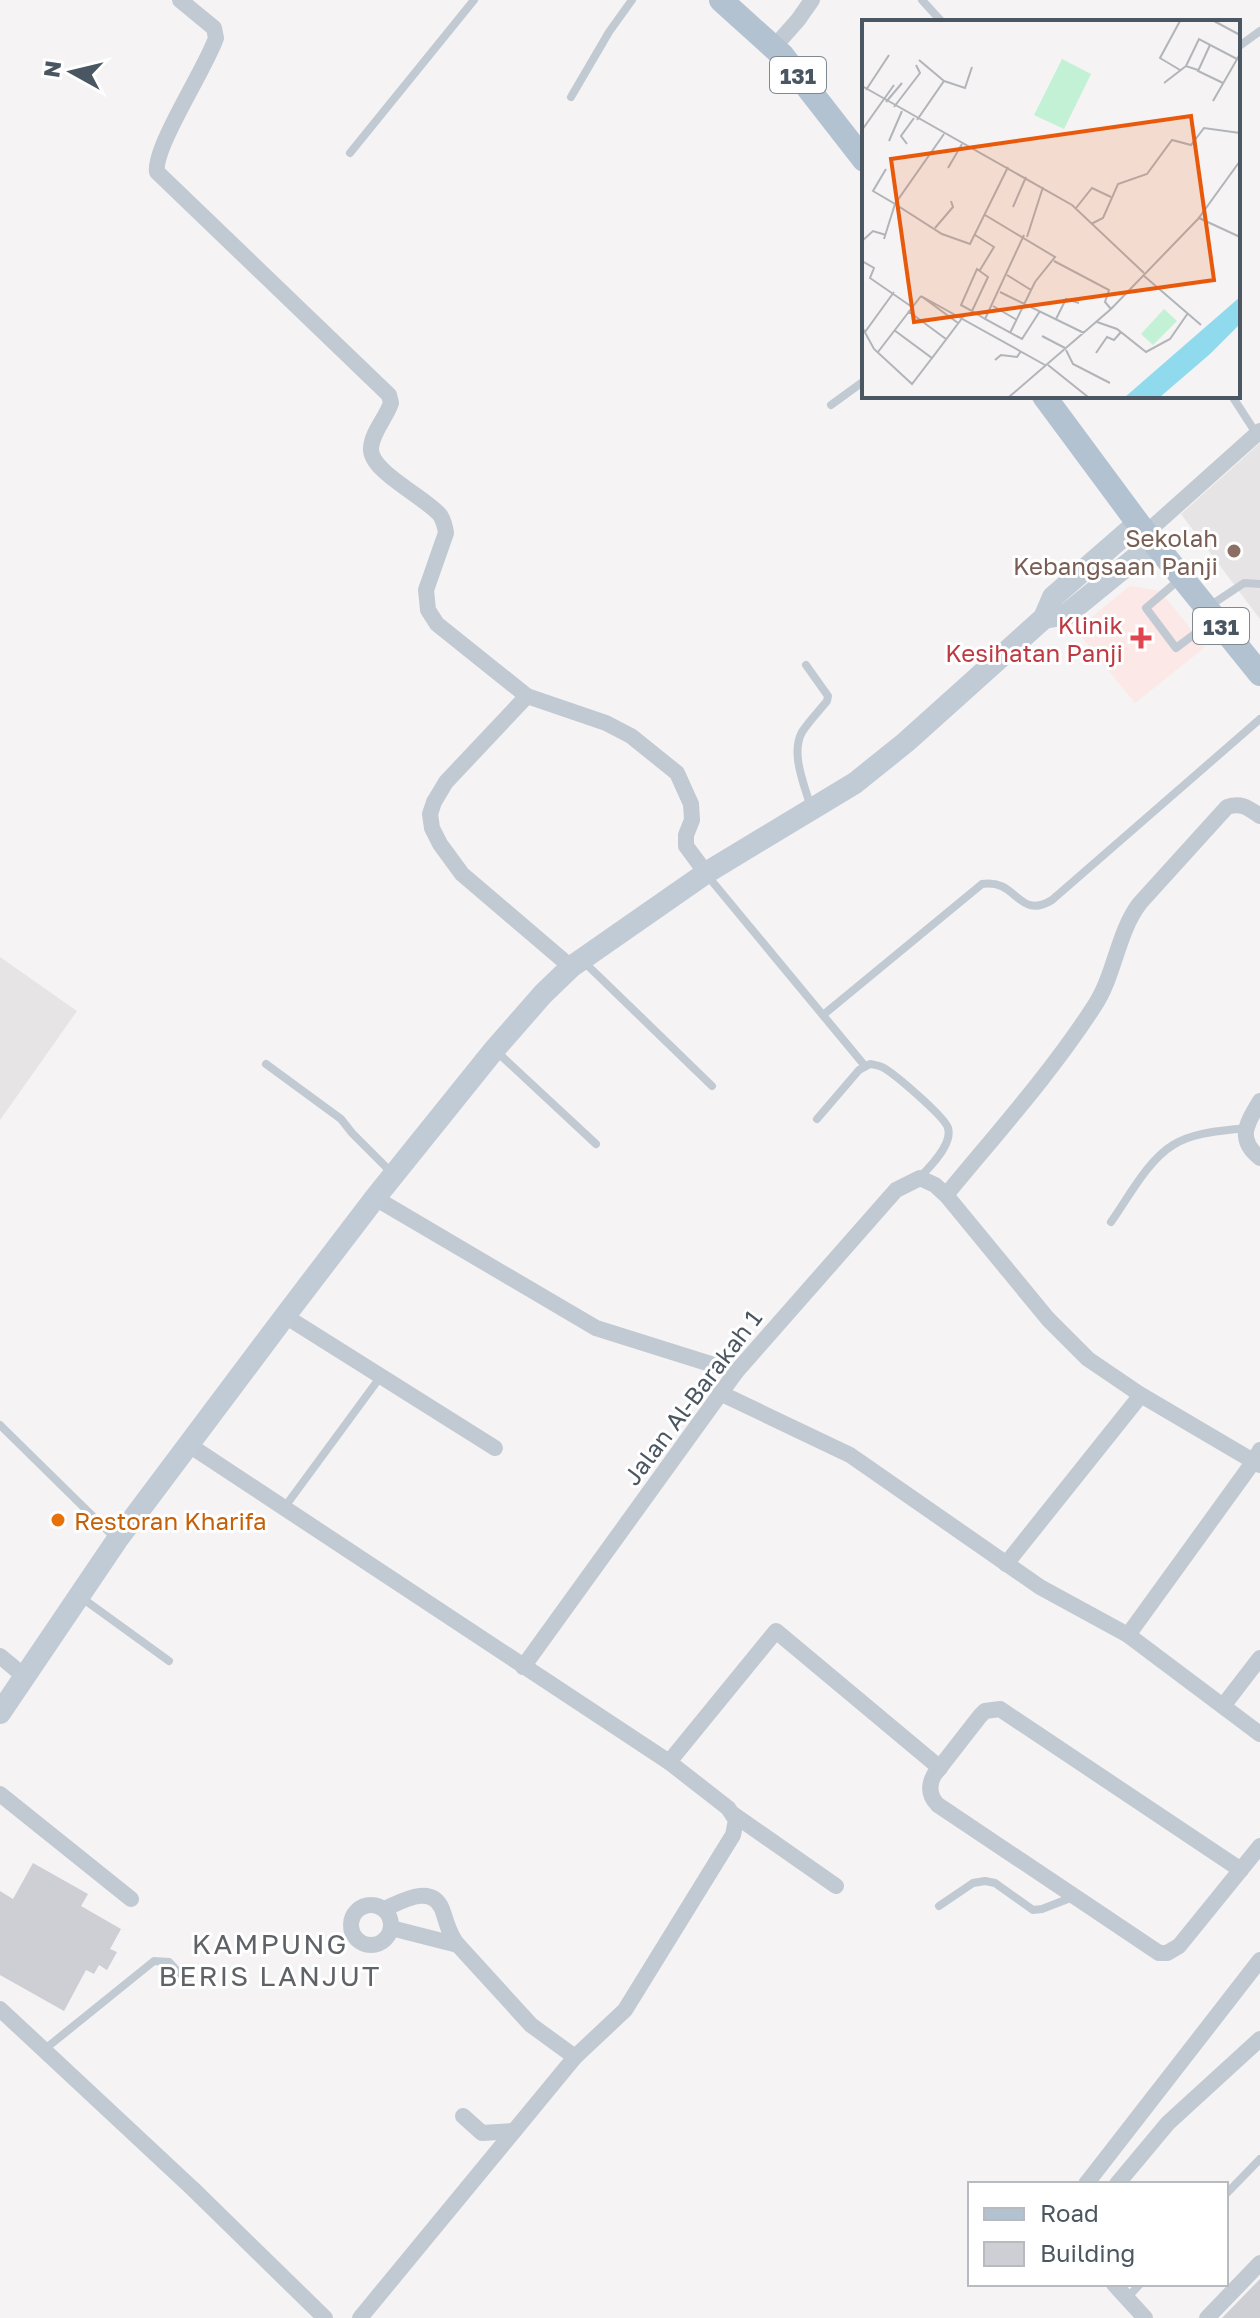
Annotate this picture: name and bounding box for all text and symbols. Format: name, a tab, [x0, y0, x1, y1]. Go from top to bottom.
inset map	[862, 20, 1240, 398]
north arrow	[32, 32, 112, 112]
road number: 131	[770, 57, 826, 93]
text: N	[37, 59, 66, 79]
place label: Sekolah Kebangsaan Panji	[1013, 523, 1218, 580]
marker: Sekolah Kebangsaan Panji	[1225, 542, 1243, 560]
road number: 131	[1193, 608, 1249, 644]
place label: Klinik Kesihatan Panji	[945, 610, 1123, 667]
marker: Klinik Kesihatan Panji	[1130, 627, 1152, 649]
street label: Jalan Al-Barakah 1	[617, 1304, 767, 1490]
place label: Restoran Kharifa	[74, 1506, 267, 1535]
marker: Restoran Kharifa	[49, 1511, 67, 1529]
district label: KAMPUNG BERIS LANJUT	[159, 1927, 381, 1992]
legend	[968, 2182, 1228, 2286]
text: Road	[1040, 2198, 1099, 2227]
text: Building	[1040, 2238, 1135, 2267]

